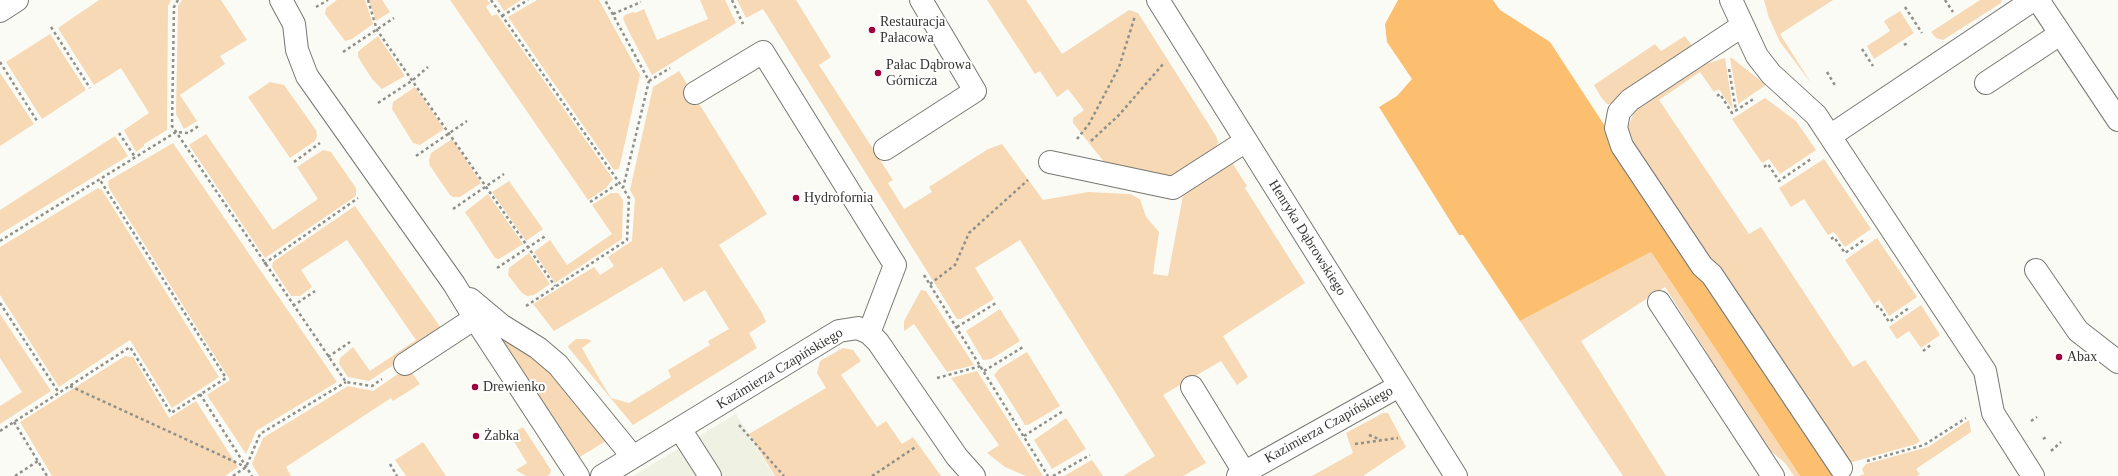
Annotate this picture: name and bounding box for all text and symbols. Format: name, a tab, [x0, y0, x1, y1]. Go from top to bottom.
place label: Restauracja Pałacowa	[880, 14, 945, 46]
marker: Restauracja Pałacowa	[867, 25, 877, 35]
place label: Pałac Dąbrowa Górnicza	[886, 57, 971, 90]
marker: Pałac Dąbrowa Górnicza	[873, 68, 883, 78]
street label: Henryka Dąbrowskiego	[1265, 177, 1349, 299]
place label: Hydrofornia	[804, 190, 873, 206]
marker: Hydrofornia	[791, 193, 801, 203]
street label: Kazimierza Czapińskiego	[714, 325, 846, 413]
place label: Abax	[2067, 349, 2097, 365]
marker: Abax	[2054, 352, 2064, 362]
place label: Drewienko	[483, 379, 545, 395]
marker: Drewienko	[470, 382, 480, 392]
street label: Kazimierza Czapińskiego	[1262, 383, 1396, 467]
place label: Żabka	[484, 428, 519, 444]
marker: Żabka	[471, 431, 481, 441]

